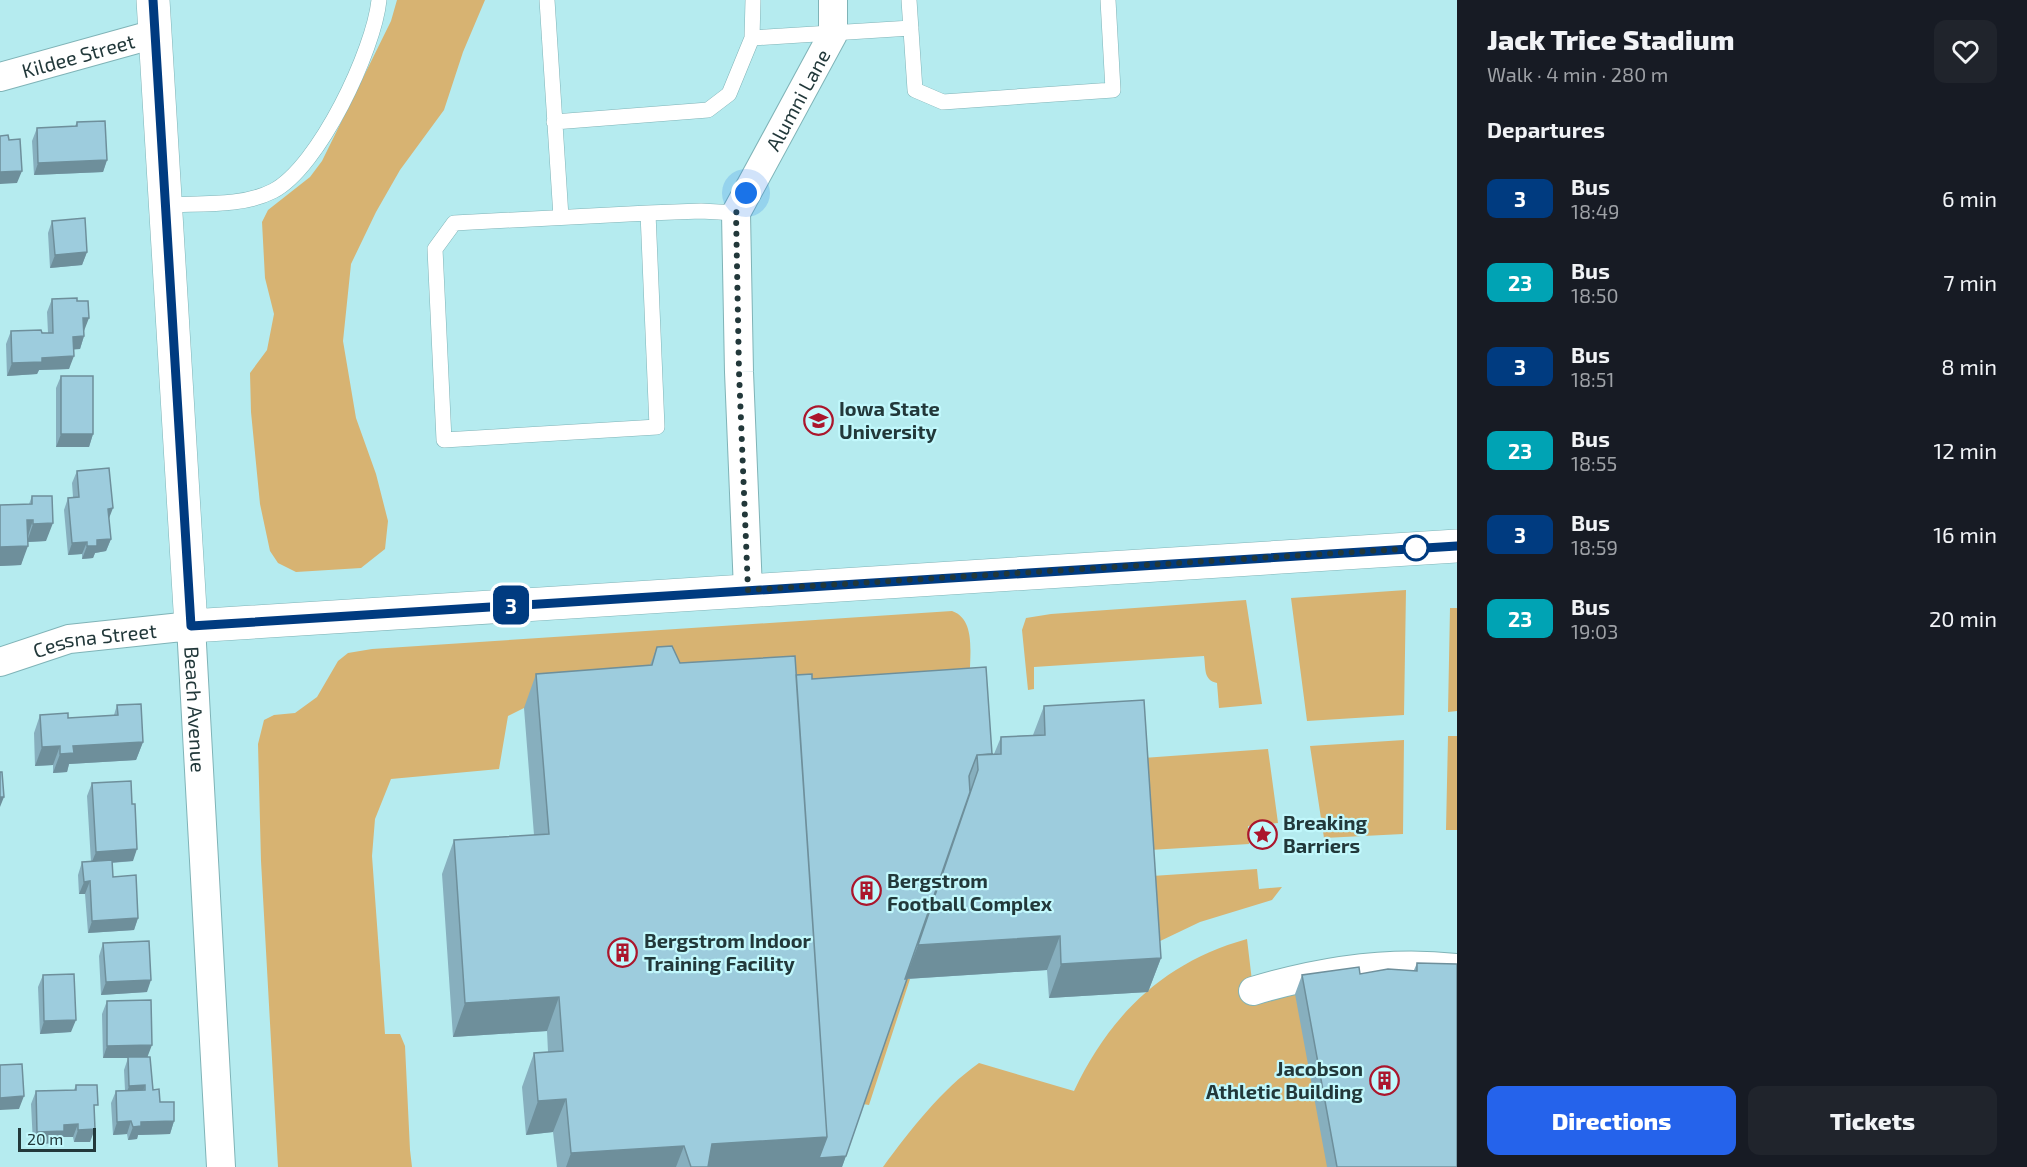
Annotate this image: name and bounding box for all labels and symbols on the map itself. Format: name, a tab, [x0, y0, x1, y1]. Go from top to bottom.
street label: Kildee Street	[19, 28, 137, 82]
street label: Alumni Lane	[760, 45, 835, 155]
your location	[731, 178, 761, 208]
place label: Iowa State University	[839, 396, 940, 444]
school or university icon: Iowa State University	[802, 404, 834, 436]
unlabelled marker	[1403, 535, 1429, 561]
line badge: 3	[492, 586, 530, 624]
street label: Cessna Street	[30, 618, 158, 662]
street label: Beach Avenue	[180, 646, 211, 773]
place label: Breaking Barriers	[1283, 810, 1368, 857]
place icon: Breaking Barriers	[1246, 818, 1278, 850]
place label: Bergstrom Football Complex	[887, 868, 1053, 915]
building icon: Bergstrom Football Complex	[850, 875, 882, 907]
place label: Bergstrom Indoor Training Facility	[644, 928, 812, 976]
building icon: Bergstrom Indoor Training Facility	[607, 936, 639, 968]
place label: Jacobson Athletic Building	[1206, 1056, 1363, 1103]
building icon: Jacobson Athletic Building	[1368, 1064, 1400, 1096]
scale bar	[18, 1125, 96, 1152]

